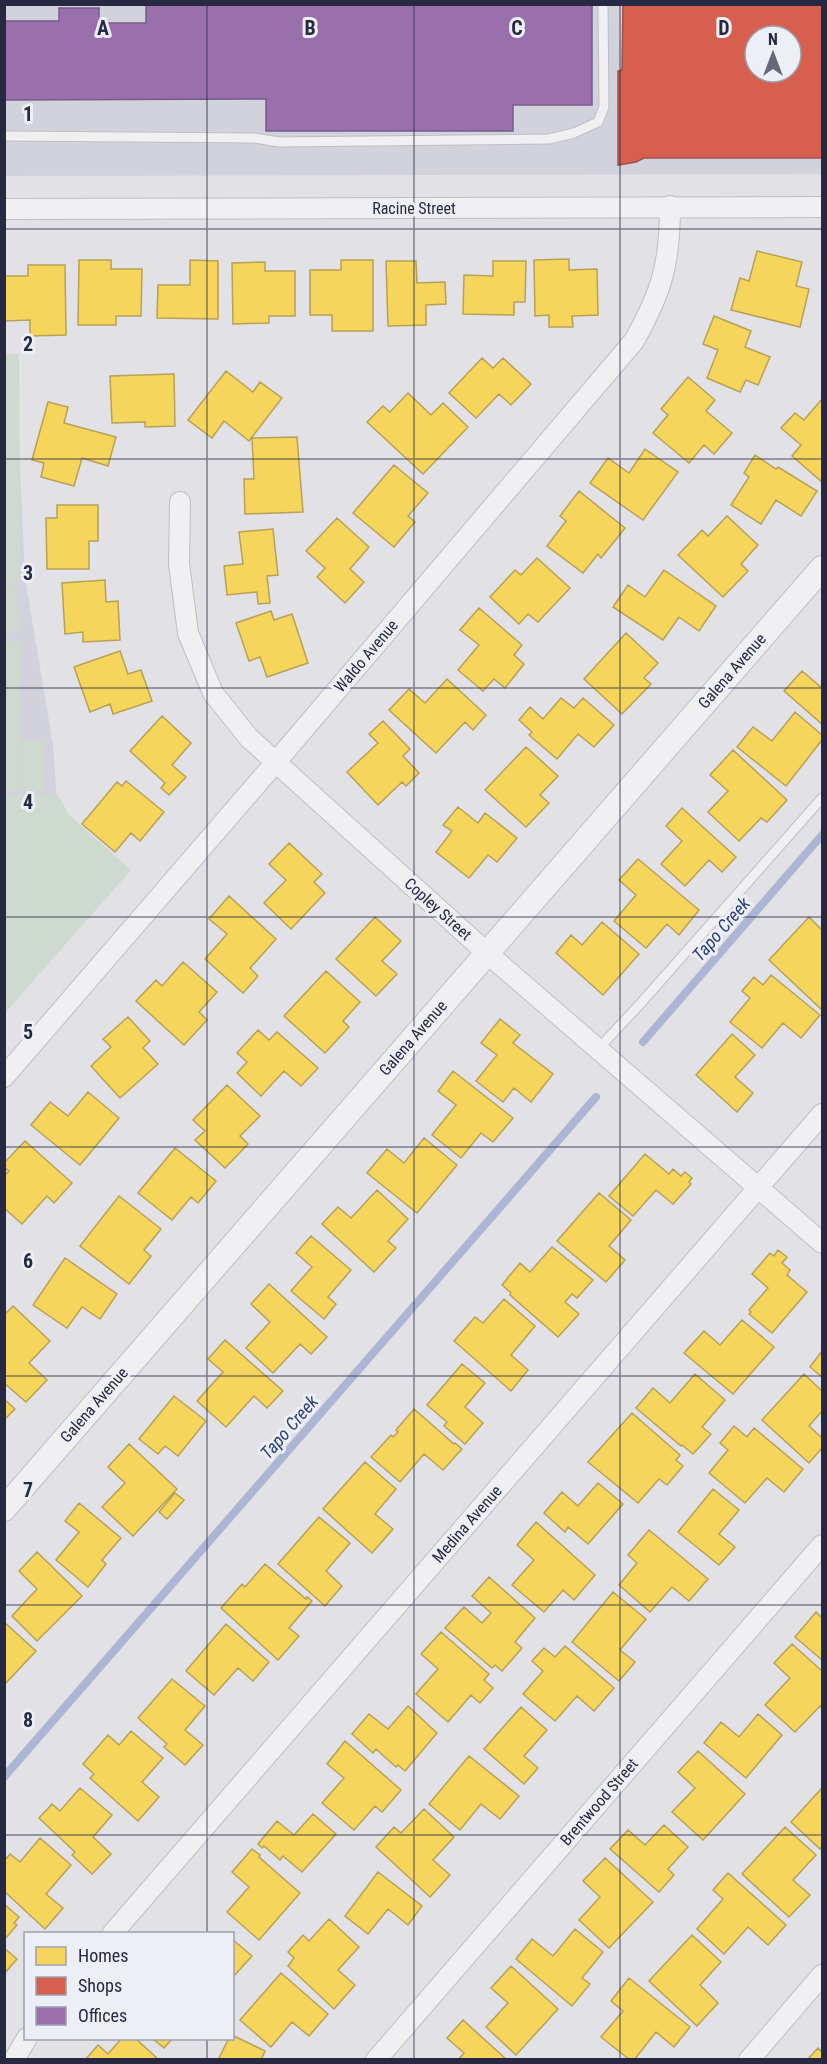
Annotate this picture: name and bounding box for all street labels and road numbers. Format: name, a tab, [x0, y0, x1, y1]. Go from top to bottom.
street label: Racine Street	[372, 199, 456, 218]
street label: Waldo Avenue	[330, 616, 402, 696]
street label: Galena Avenue	[694, 630, 770, 712]
street label: Copley Street	[400, 874, 476, 944]
street label: Galena Avenue	[375, 997, 451, 1079]
street label: Galena Avenue	[56, 1364, 132, 1446]
street label: Medina Avenue	[428, 1481, 506, 1567]
street label: Brentwood Street	[556, 1754, 642, 1849]

